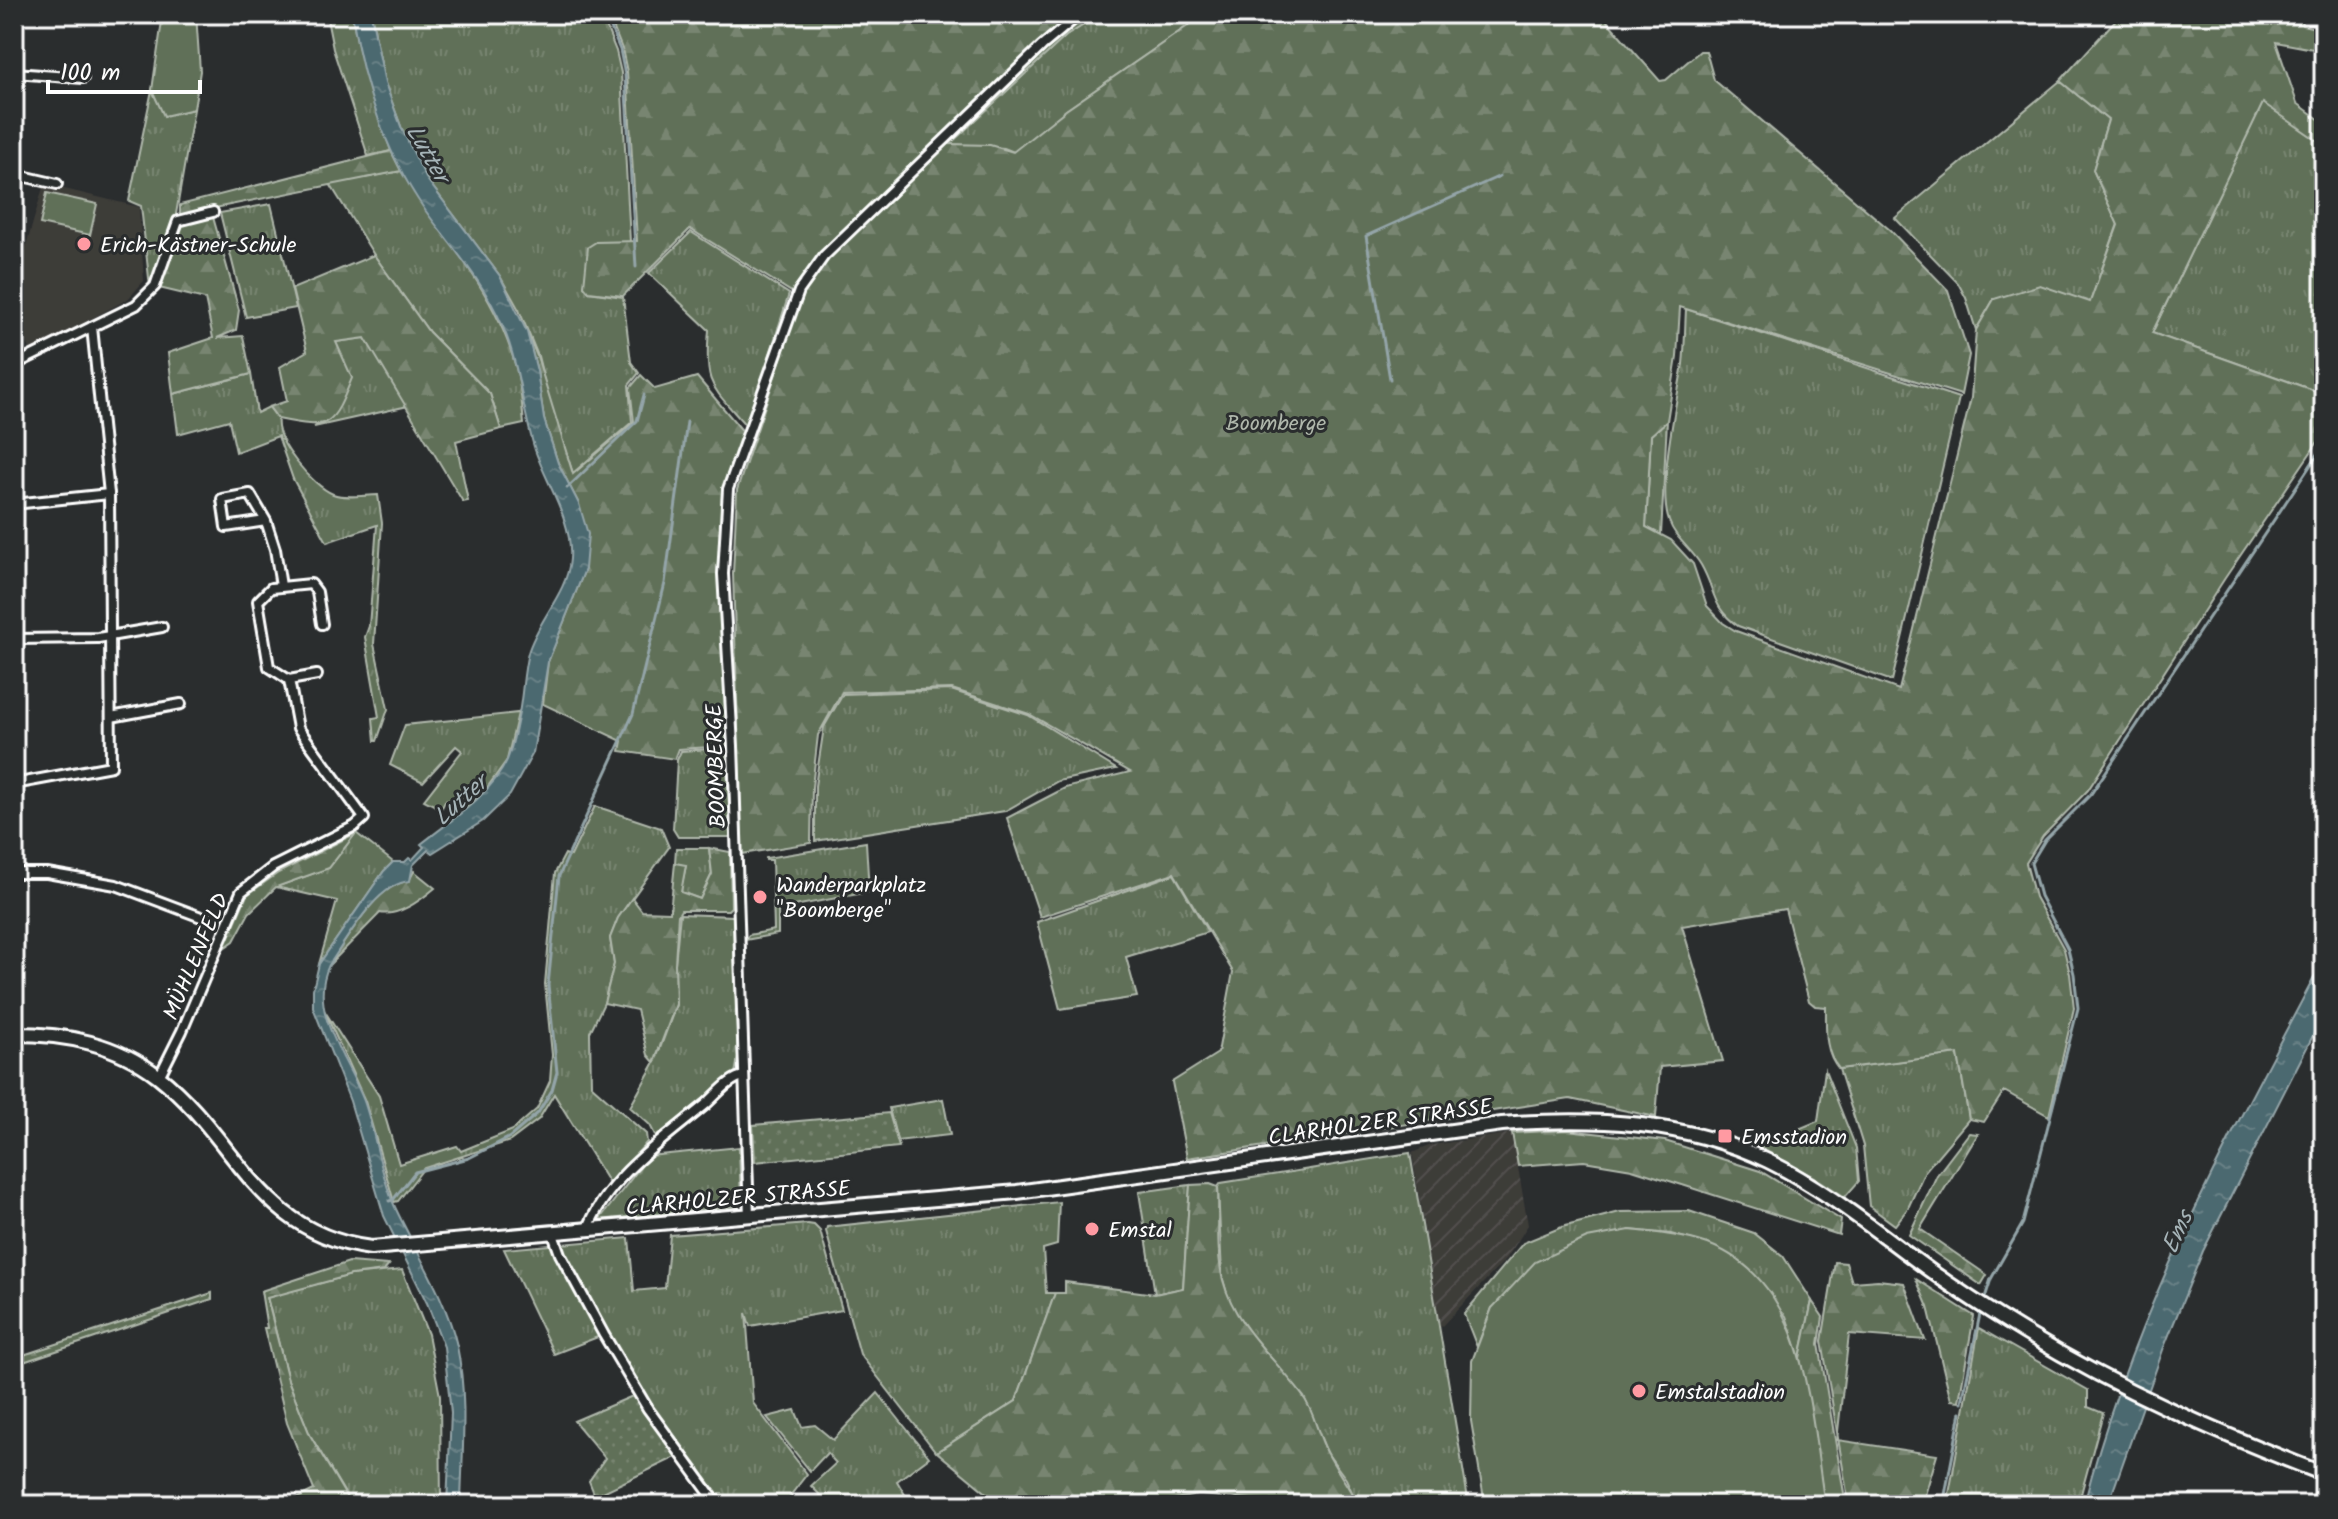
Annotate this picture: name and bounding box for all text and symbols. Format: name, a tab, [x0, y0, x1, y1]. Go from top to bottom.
scale bar	[48, 44, 200, 94]
text: 100 m	[60, 54, 120, 93]
water label: Lutter	[394, 117, 462, 195]
place label: Erich-Kästner-Schule	[100, 229, 297, 264]
marker: Erich-Kästner-Schule	[75, 235, 93, 253]
park label: Boomberge	[1226, 407, 1326, 442]
street label: BOOMBERGE	[698, 702, 737, 829]
water label: Lutter	[425, 763, 501, 836]
place label: Wanderparkplatz "Boomberge"	[776, 869, 927, 929]
street label: MÜHLENFELD	[155, 888, 240, 1026]
marker: Wanderparkplatz "Boomberge"	[751, 888, 769, 906]
street label: CLARHOLZER STRASSE	[1266, 1090, 1496, 1157]
place label: Emsstadion	[1741, 1121, 1847, 1156]
marker: Emsstadion	[1716, 1127, 1734, 1145]
street label: CLARHOLZER STRASSE	[624, 1172, 853, 1227]
water label: Ems	[2152, 1202, 2206, 1260]
place label: Emstal	[1108, 1214, 1173, 1249]
marker: Emstal	[1083, 1220, 1101, 1238]
place label: Emstalstadion	[1655, 1376, 1785, 1411]
marker: Emstalstadion	[1630, 1382, 1648, 1400]

